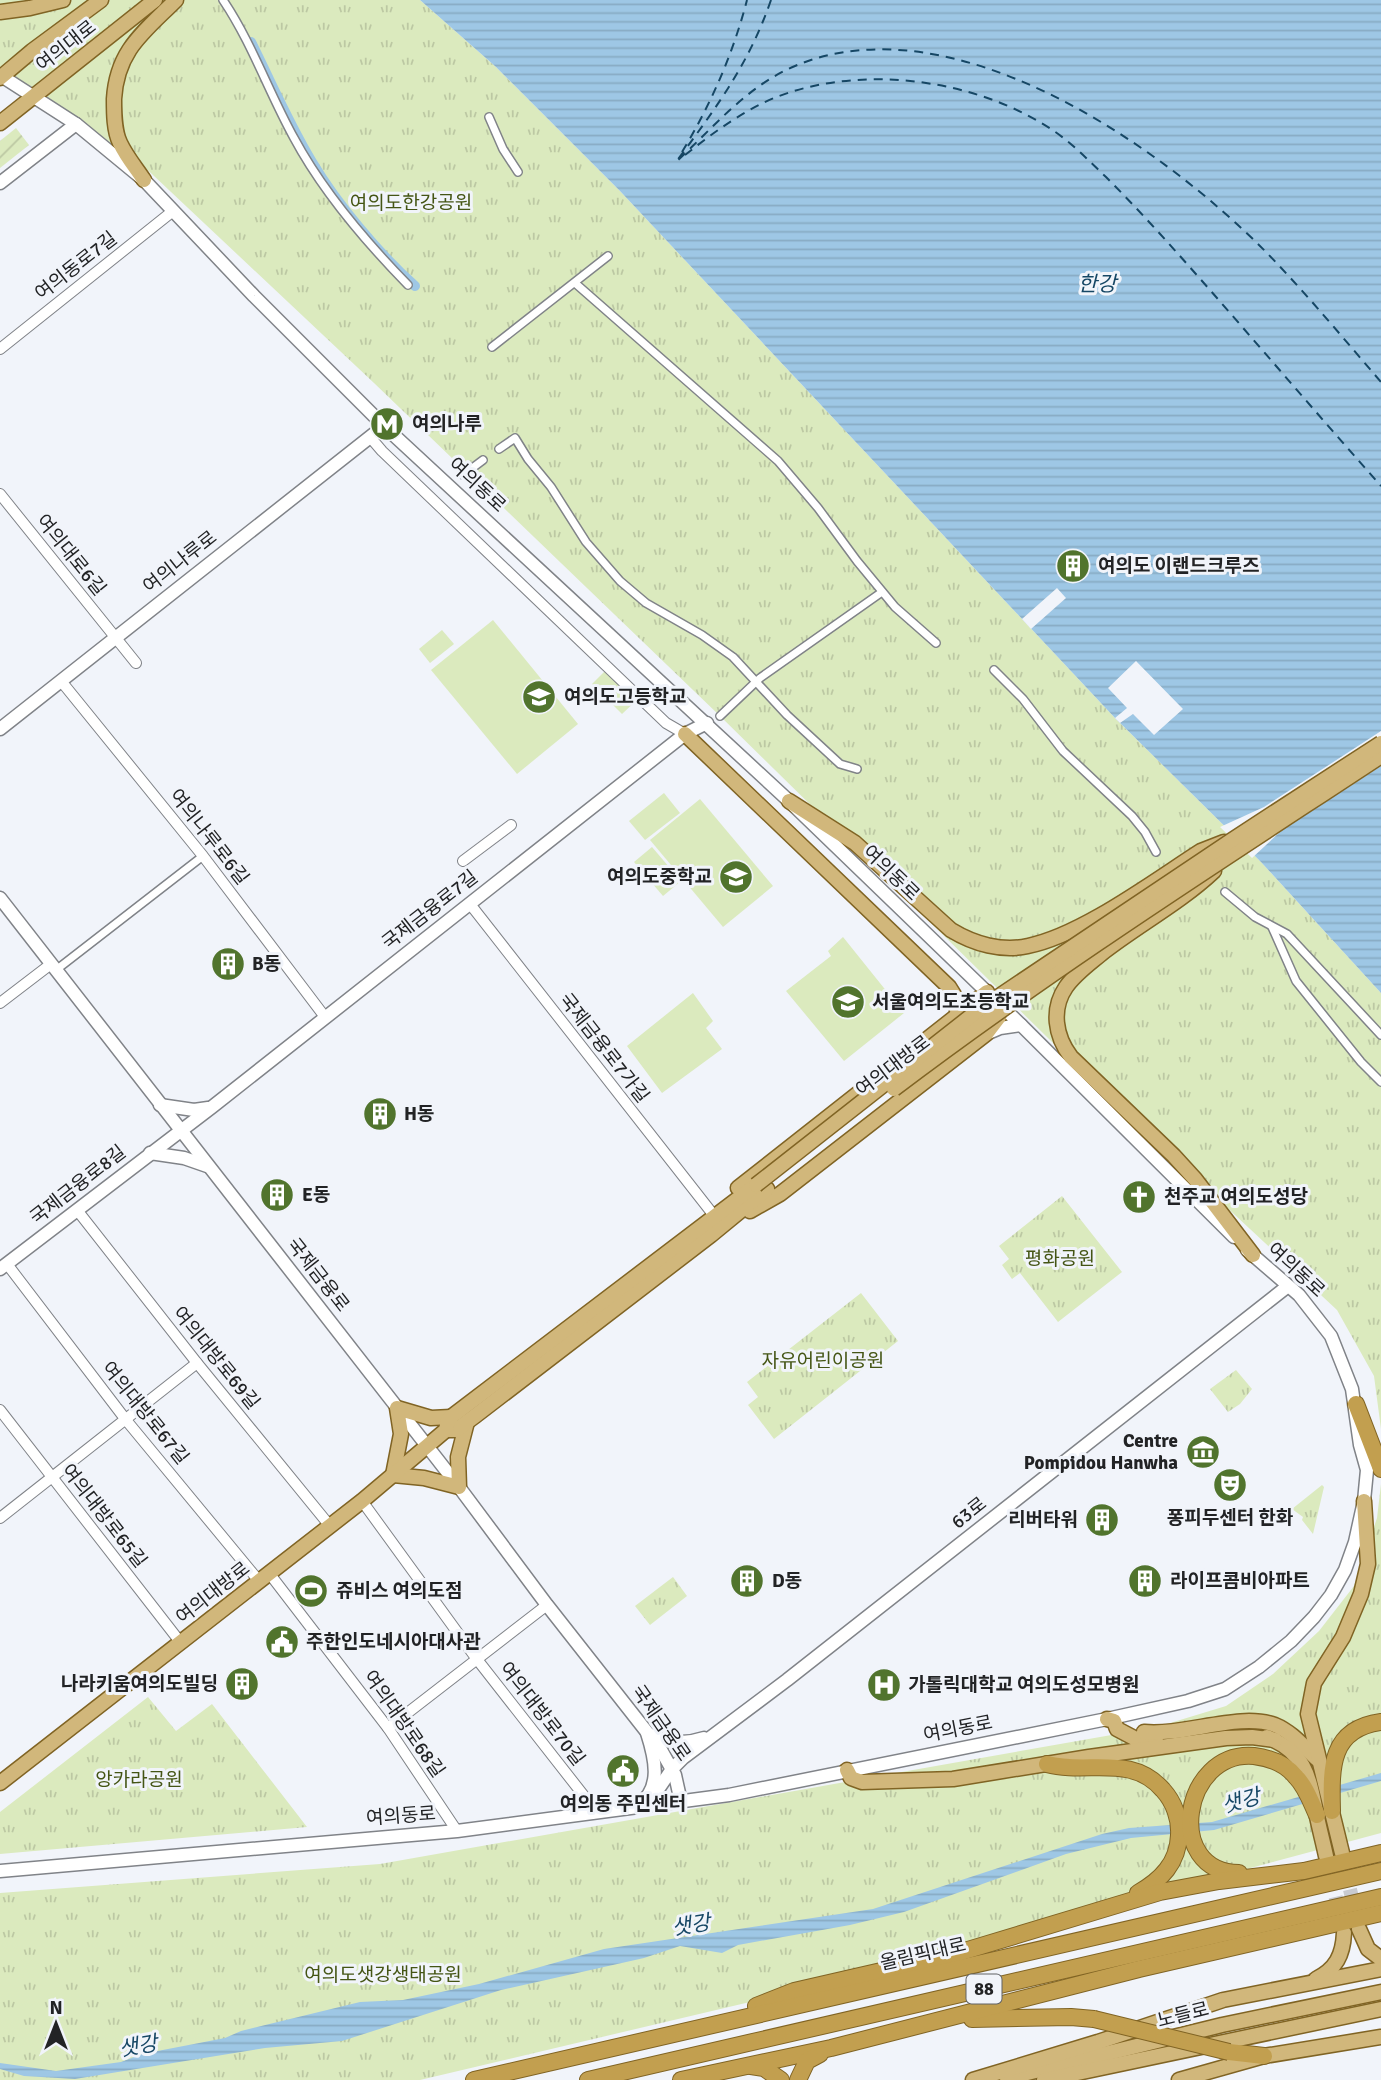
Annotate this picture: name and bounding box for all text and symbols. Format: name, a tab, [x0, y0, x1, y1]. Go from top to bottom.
street label: 여의대로	[31, 15, 101, 77]
park label: 여의도한강공원	[350, 191, 472, 215]
street label: 여의동로7길	[30, 226, 122, 306]
water label: 한강	[1078, 271, 1119, 297]
metro station icon: 여의나루	[368, 405, 406, 443]
place label: 여의나루	[412, 412, 482, 436]
street label: 여의동로	[443, 452, 511, 518]
street label: 여의대로6길	[31, 509, 111, 601]
street label: 여의나루로	[138, 526, 222, 598]
building icon: 여의도 이랜드크루즈	[1054, 547, 1092, 585]
place label: 여의도 이랜드크루즈	[1098, 554, 1260, 578]
school or university icon: 여의도고등학교	[520, 678, 558, 716]
place label: 여의도고등학교	[564, 685, 686, 709]
street label: 여의나루로6길	[164, 784, 254, 890]
street label: 여의동로	[858, 840, 924, 906]
school or university icon: 여의도중학교	[717, 858, 755, 896]
street label: 국제금융로7길	[377, 865, 483, 955]
place label: 여의도중학교	[607, 865, 712, 889]
building icon: B동	[209, 945, 247, 983]
place label: B동	[252, 952, 281, 976]
school or university icon: 서울여의도초등학교	[829, 983, 867, 1021]
street label: 국제금융로7가길	[554, 988, 654, 1108]
place label: 서울여의도초등학교	[872, 990, 1029, 1014]
street label: 여의대방로	[851, 1030, 935, 1102]
building icon: H동	[361, 1095, 399, 1133]
place label: H동	[404, 1102, 435, 1126]
street label: 국제금융로8길	[25, 1140, 131, 1230]
building icon: E동	[258, 1176, 296, 1214]
church icon: 천주교 여의도성당	[1120, 1178, 1158, 1216]
place label: E동	[302, 1183, 330, 1207]
place label: 천주교 여의도성당	[1164, 1185, 1309, 1209]
street label: 국제금융로	[282, 1233, 354, 1317]
street label: 여의동로	[1262, 1237, 1330, 1303]
park label: 평화공원	[1025, 1247, 1095, 1271]
street label: 여의대방로69길	[167, 1302, 265, 1414]
park label: 자유어린이공원	[762, 1349, 884, 1373]
street label: 여의대방로67길	[96, 1357, 194, 1469]
place label: Centre Pompidou Hanwha	[1024, 1429, 1178, 1475]
museum icon: Centre Pompidou Hanwha	[1184, 1433, 1222, 1471]
street label: 여의대방로65길	[56, 1459, 152, 1573]
theatre icon: 퐁피두센터 한화	[1211, 1466, 1249, 1504]
street label: 63로	[947, 1492, 991, 1534]
building icon: 리버타워	[1083, 1501, 1121, 1539]
place label: 퐁피두센터 한화	[1167, 1506, 1294, 1530]
place label: 리버타워	[1008, 1508, 1078, 1532]
street label: 여의대방로	[171, 1557, 255, 1629]
building icon: D동	[728, 1562, 766, 1600]
building icon: 라이프콤비아파트	[1126, 1562, 1164, 1600]
place label: D동	[772, 1569, 802, 1593]
place label: 라이프콤비아파트	[1170, 1569, 1310, 1593]
sports icon: 쥬비스 여의도점	[292, 1572, 330, 1610]
place label: 쥬비스 여의도점	[336, 1579, 463, 1603]
public building icon: 주한인도네시아대사관	[263, 1623, 301, 1661]
place label: 주한인도네시아대사관	[306, 1630, 481, 1654]
street label: 여의대방로70길	[494, 1657, 590, 1771]
building icon: 나라키움여의도빌딩	[223, 1665, 261, 1703]
street label: 여의대방로68길	[358, 1666, 450, 1782]
hospital icon: 가톨릭대학교 여의도성모병원	[865, 1666, 903, 1704]
place label: 나라키움여의도빌딩	[61, 1672, 218, 1696]
place label: 가톨릭대학교 여의도성모병원	[908, 1673, 1139, 1697]
street label: 국제금융로	[626, 1680, 696, 1766]
street label: 여의동로	[921, 1711, 995, 1747]
public building icon: 여의동 주민센터	[604, 1752, 642, 1790]
park label: 앙카라공원	[95, 1768, 183, 1792]
water label: 샛강	[1219, 1782, 1266, 1819]
place label: 여의동 주민센터	[560, 1792, 686, 1816]
street label: 여의동로	[365, 1802, 437, 1830]
water label: 샛강	[670, 1909, 715, 1941]
street label: 올림픽대로	[878, 1932, 968, 1976]
park label: 여의도샛강생태공원	[304, 1963, 462, 1987]
road number: 88	[967, 1975, 1002, 2004]
north arrow	[21, 1989, 91, 2059]
text: N	[49, 1996, 63, 2020]
street label: 노들로	[1155, 1997, 1211, 2033]
water label: 샛강	[117, 2029, 162, 2062]

